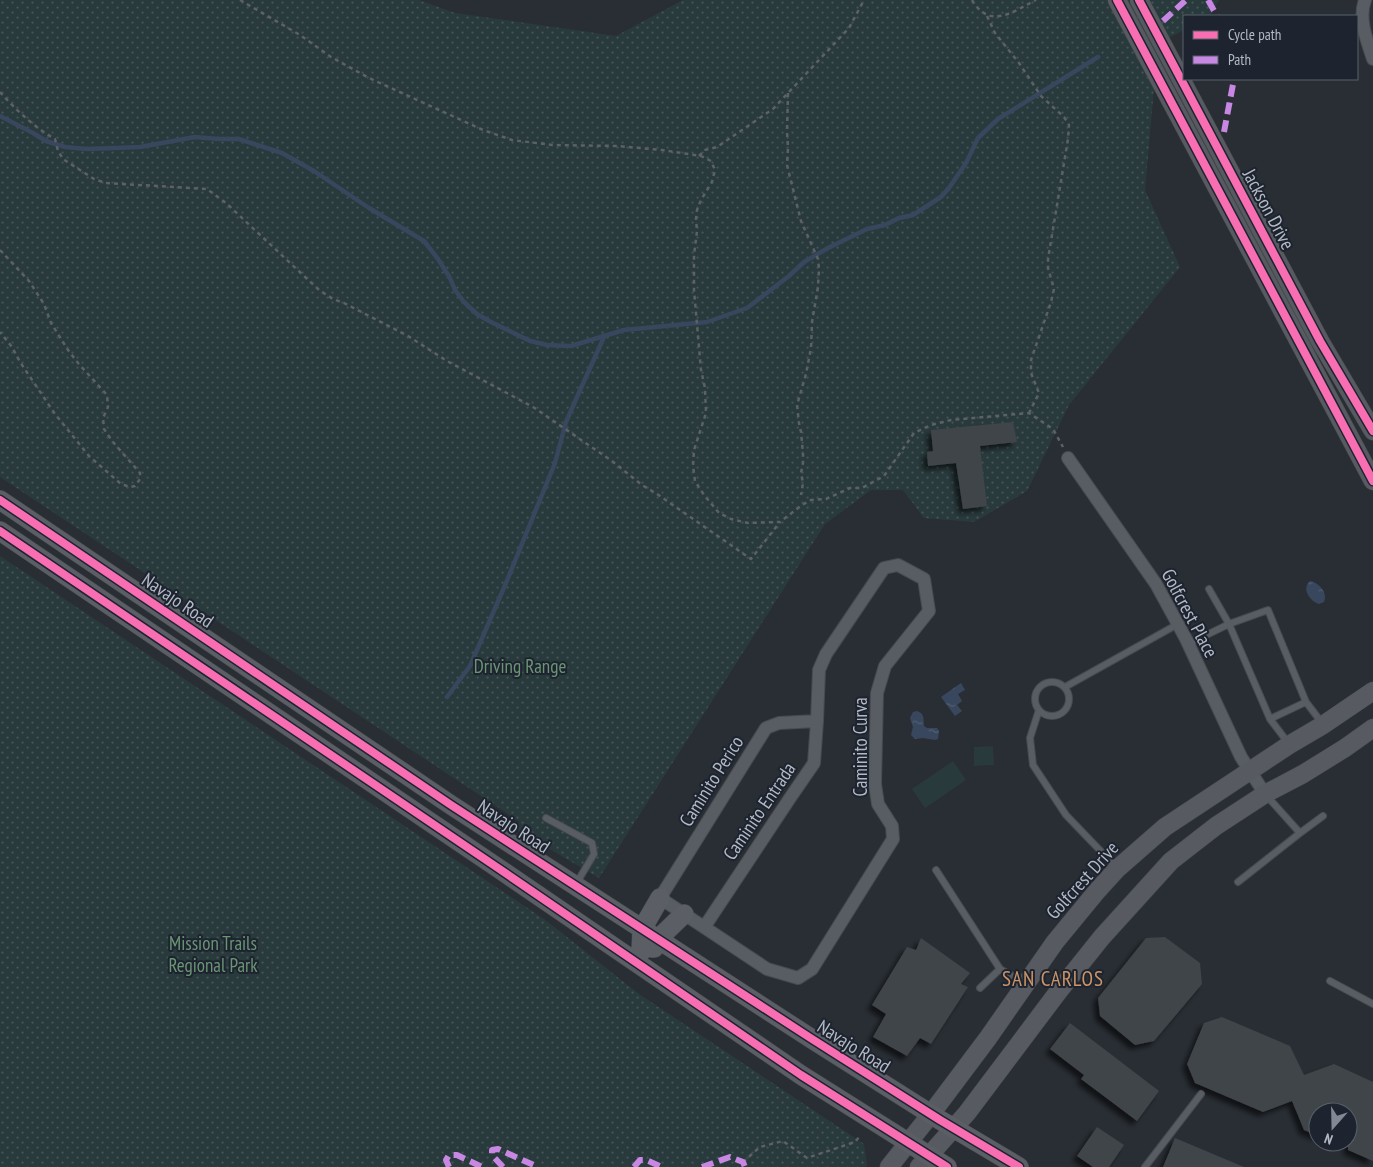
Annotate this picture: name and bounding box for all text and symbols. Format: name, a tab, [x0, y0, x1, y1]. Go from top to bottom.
legend	[1183, 15, 1358, 80]
text: Cycle path	[1228, 25, 1281, 44]
text: Path	[1228, 50, 1251, 69]
street label: Jackson Drive	[1237, 164, 1300, 254]
street label: Golfcrest Place	[1157, 565, 1223, 662]
street label: Navajo Road	[137, 567, 219, 633]
park label: Driving Range	[474, 654, 566, 678]
street label: Caminito Curva	[848, 697, 872, 797]
street label: Caminito Perico	[674, 731, 748, 831]
street label: Caminito Entrada	[718, 758, 800, 864]
street label: Navajo Road	[473, 794, 555, 858]
street label: Golfcrest Drive	[1041, 836, 1123, 924]
park label: Mission Trails Regional Park	[168, 931, 258, 977]
district label: SAN CARLOS	[1002, 965, 1104, 992]
street label: Navajo Road	[813, 1014, 895, 1078]
north arrow	[1308, 1102, 1358, 1152]
text: N	[1322, 1129, 1335, 1149]

